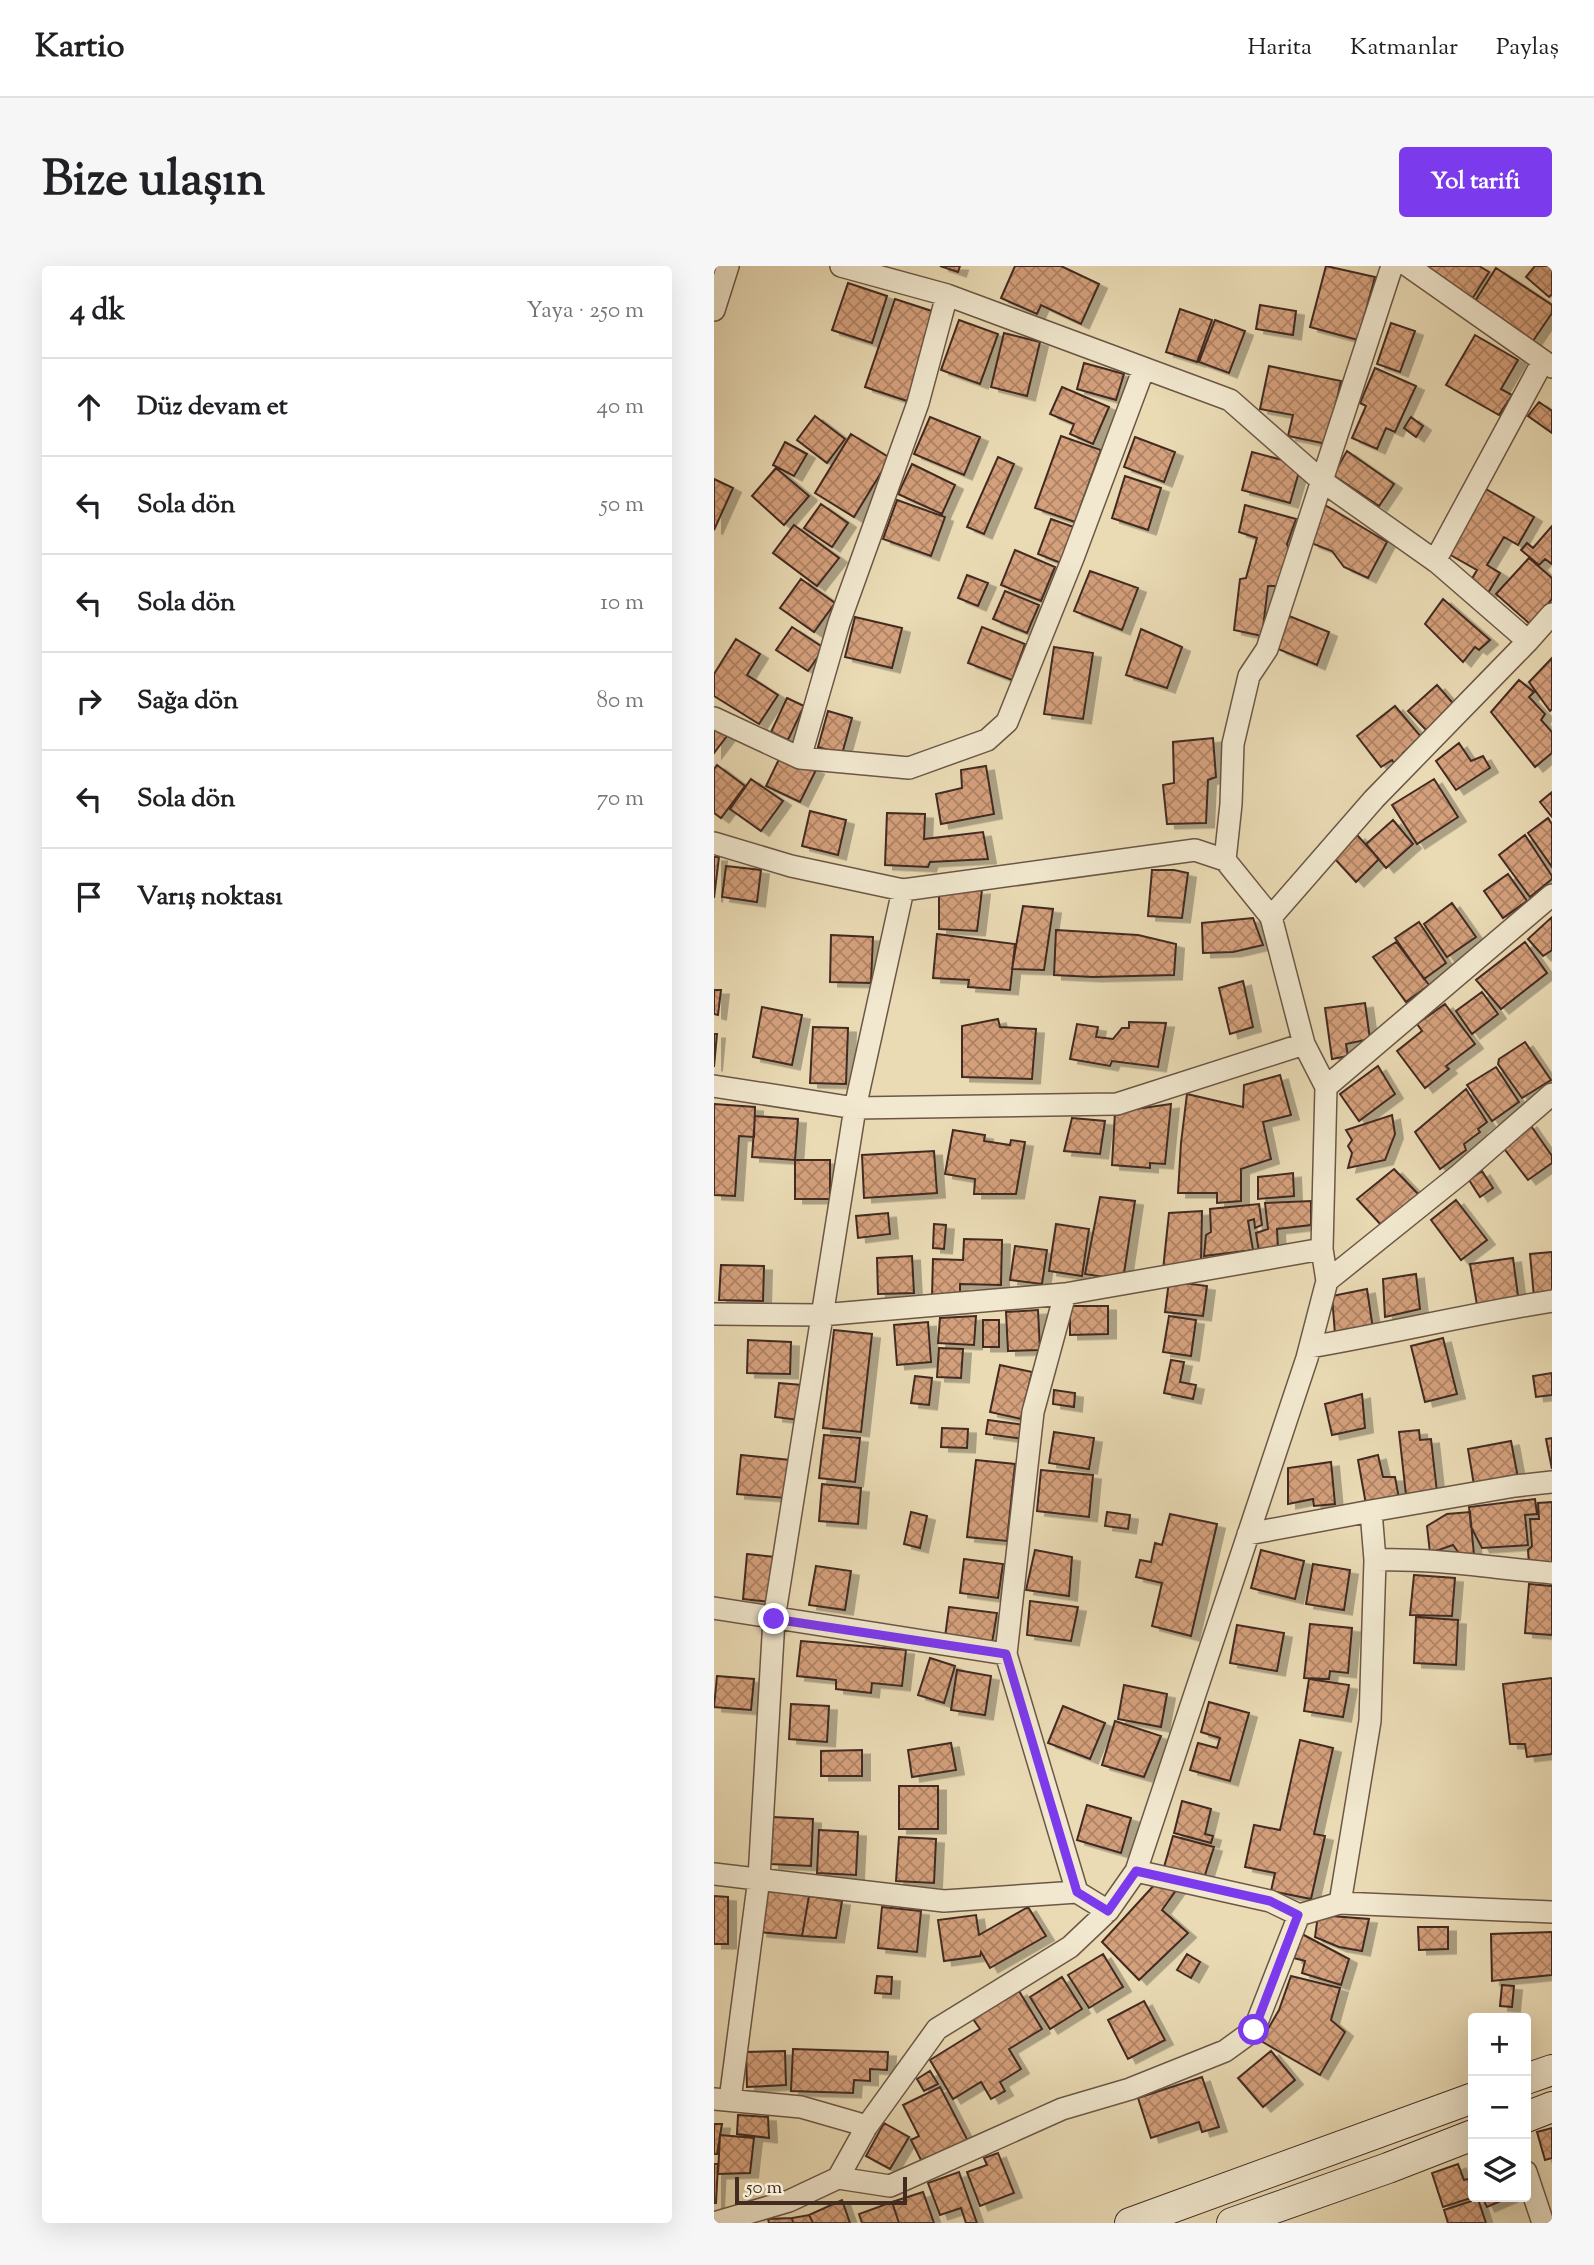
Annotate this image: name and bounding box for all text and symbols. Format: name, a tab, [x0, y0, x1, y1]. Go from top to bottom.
text: Kartio	[35, 24, 125, 72]
text: Harita	[1247, 31, 1312, 65]
text: Katmanlar	[1350, 31, 1458, 65]
text: Paylaş	[1496, 31, 1559, 65]
text: Bize ulaşın	[42, 147, 265, 217]
button: Yol tarifi	[1399, 147, 1552, 217]
text: 4 dk	[70, 290, 125, 333]
text: Yaya · 250 m	[527, 295, 644, 328]
icon: ahead	[70, 388, 108, 426]
text: Düz devam et	[137, 389, 288, 426]
text: 40 m	[597, 391, 644, 424]
icon: left	[70, 486, 108, 524]
text: Sola dön	[137, 487, 235, 524]
text: 50 m	[600, 489, 644, 522]
icon: left	[70, 584, 108, 622]
text: Sola dön	[137, 585, 235, 622]
text: 10 m	[600, 587, 644, 620]
icon: right	[70, 682, 108, 720]
text: Sağa dön	[137, 683, 238, 720]
text: 80 m	[596, 685, 644, 718]
icon: left	[70, 780, 108, 818]
text: Sola dön	[137, 781, 235, 818]
text: 70 m	[597, 783, 644, 816]
icon: arrive	[70, 878, 108, 916]
text: Varış noktası	[137, 879, 283, 916]
route end	[758, 1603, 789, 1634]
map controls	[1468, 2013, 1531, 2202]
button: +	[1468, 2013, 1531, 2076]
route start	[1238, 2014, 1269, 2045]
button: −	[1468, 2076, 1531, 2139]
button: layers	[1468, 2139, 1531, 2202]
scale bar	[735, 2174, 906, 2206]
text: 50 m	[746, 2175, 782, 2202]

